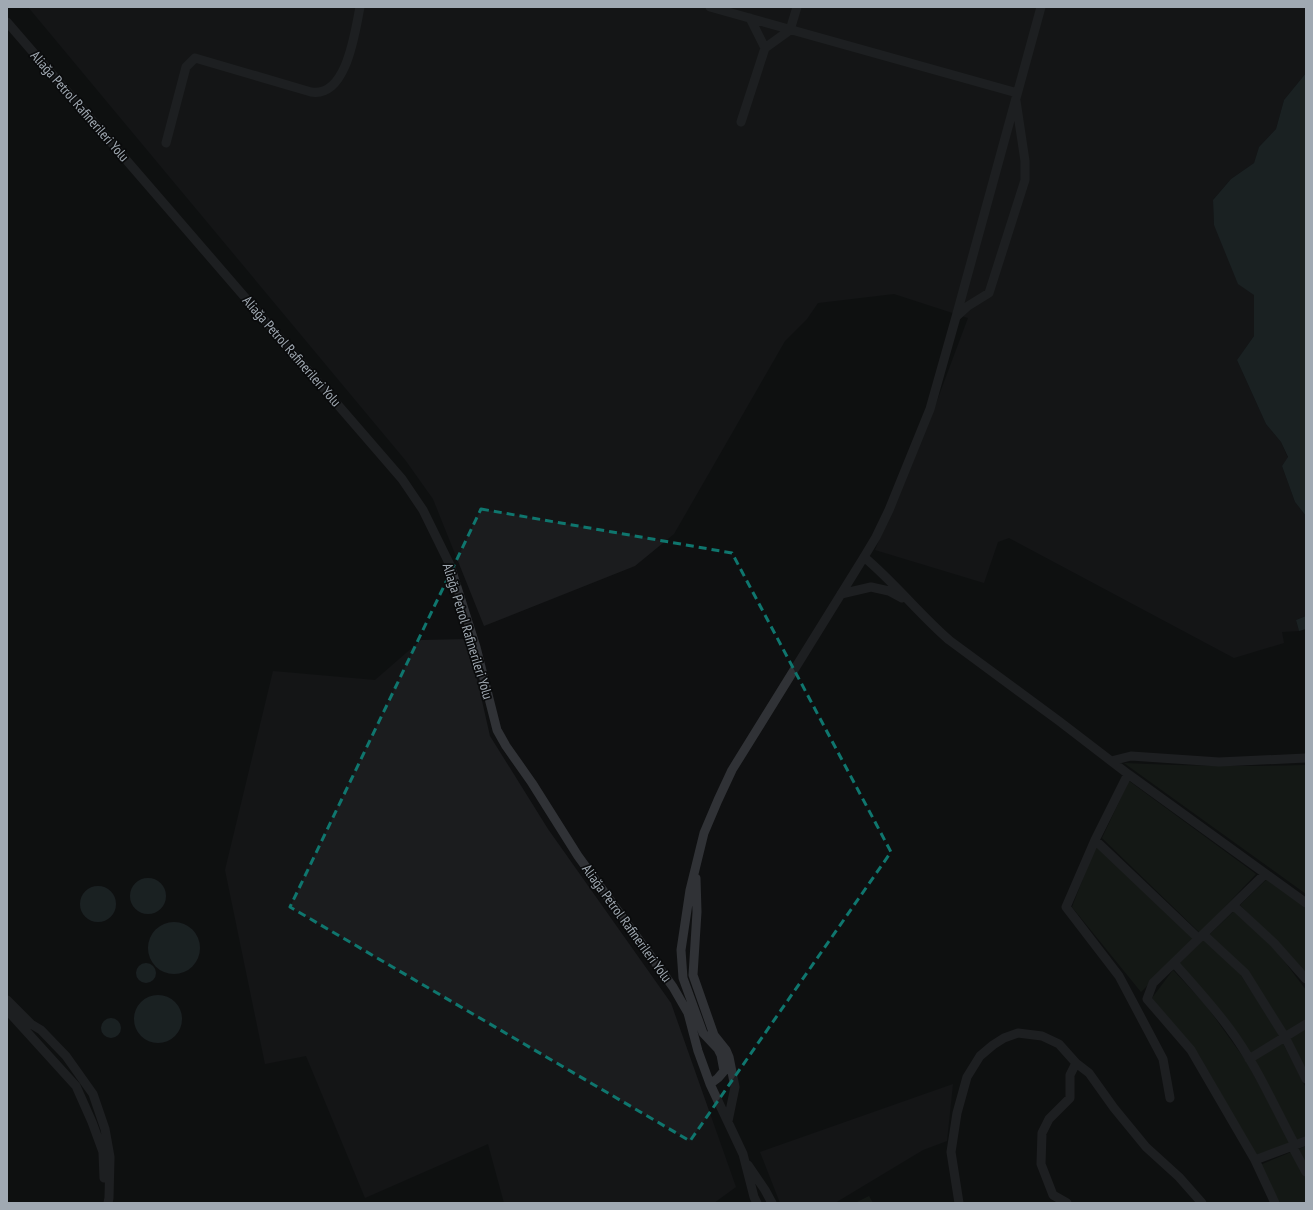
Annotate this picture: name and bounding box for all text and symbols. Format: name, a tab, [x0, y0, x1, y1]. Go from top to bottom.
street label: Aliağa Petrol Rafinerileri Yolu	[27, 47, 133, 165]
street label: Aliağa Petrol Rafinerileri Yolu	[239, 292, 345, 410]
street label: Aliağa Petrol Rafinerileri Yolu	[439, 561, 497, 701]
street label: Aliağa Petrol Rafinerileri Yolu	[578, 861, 676, 985]

